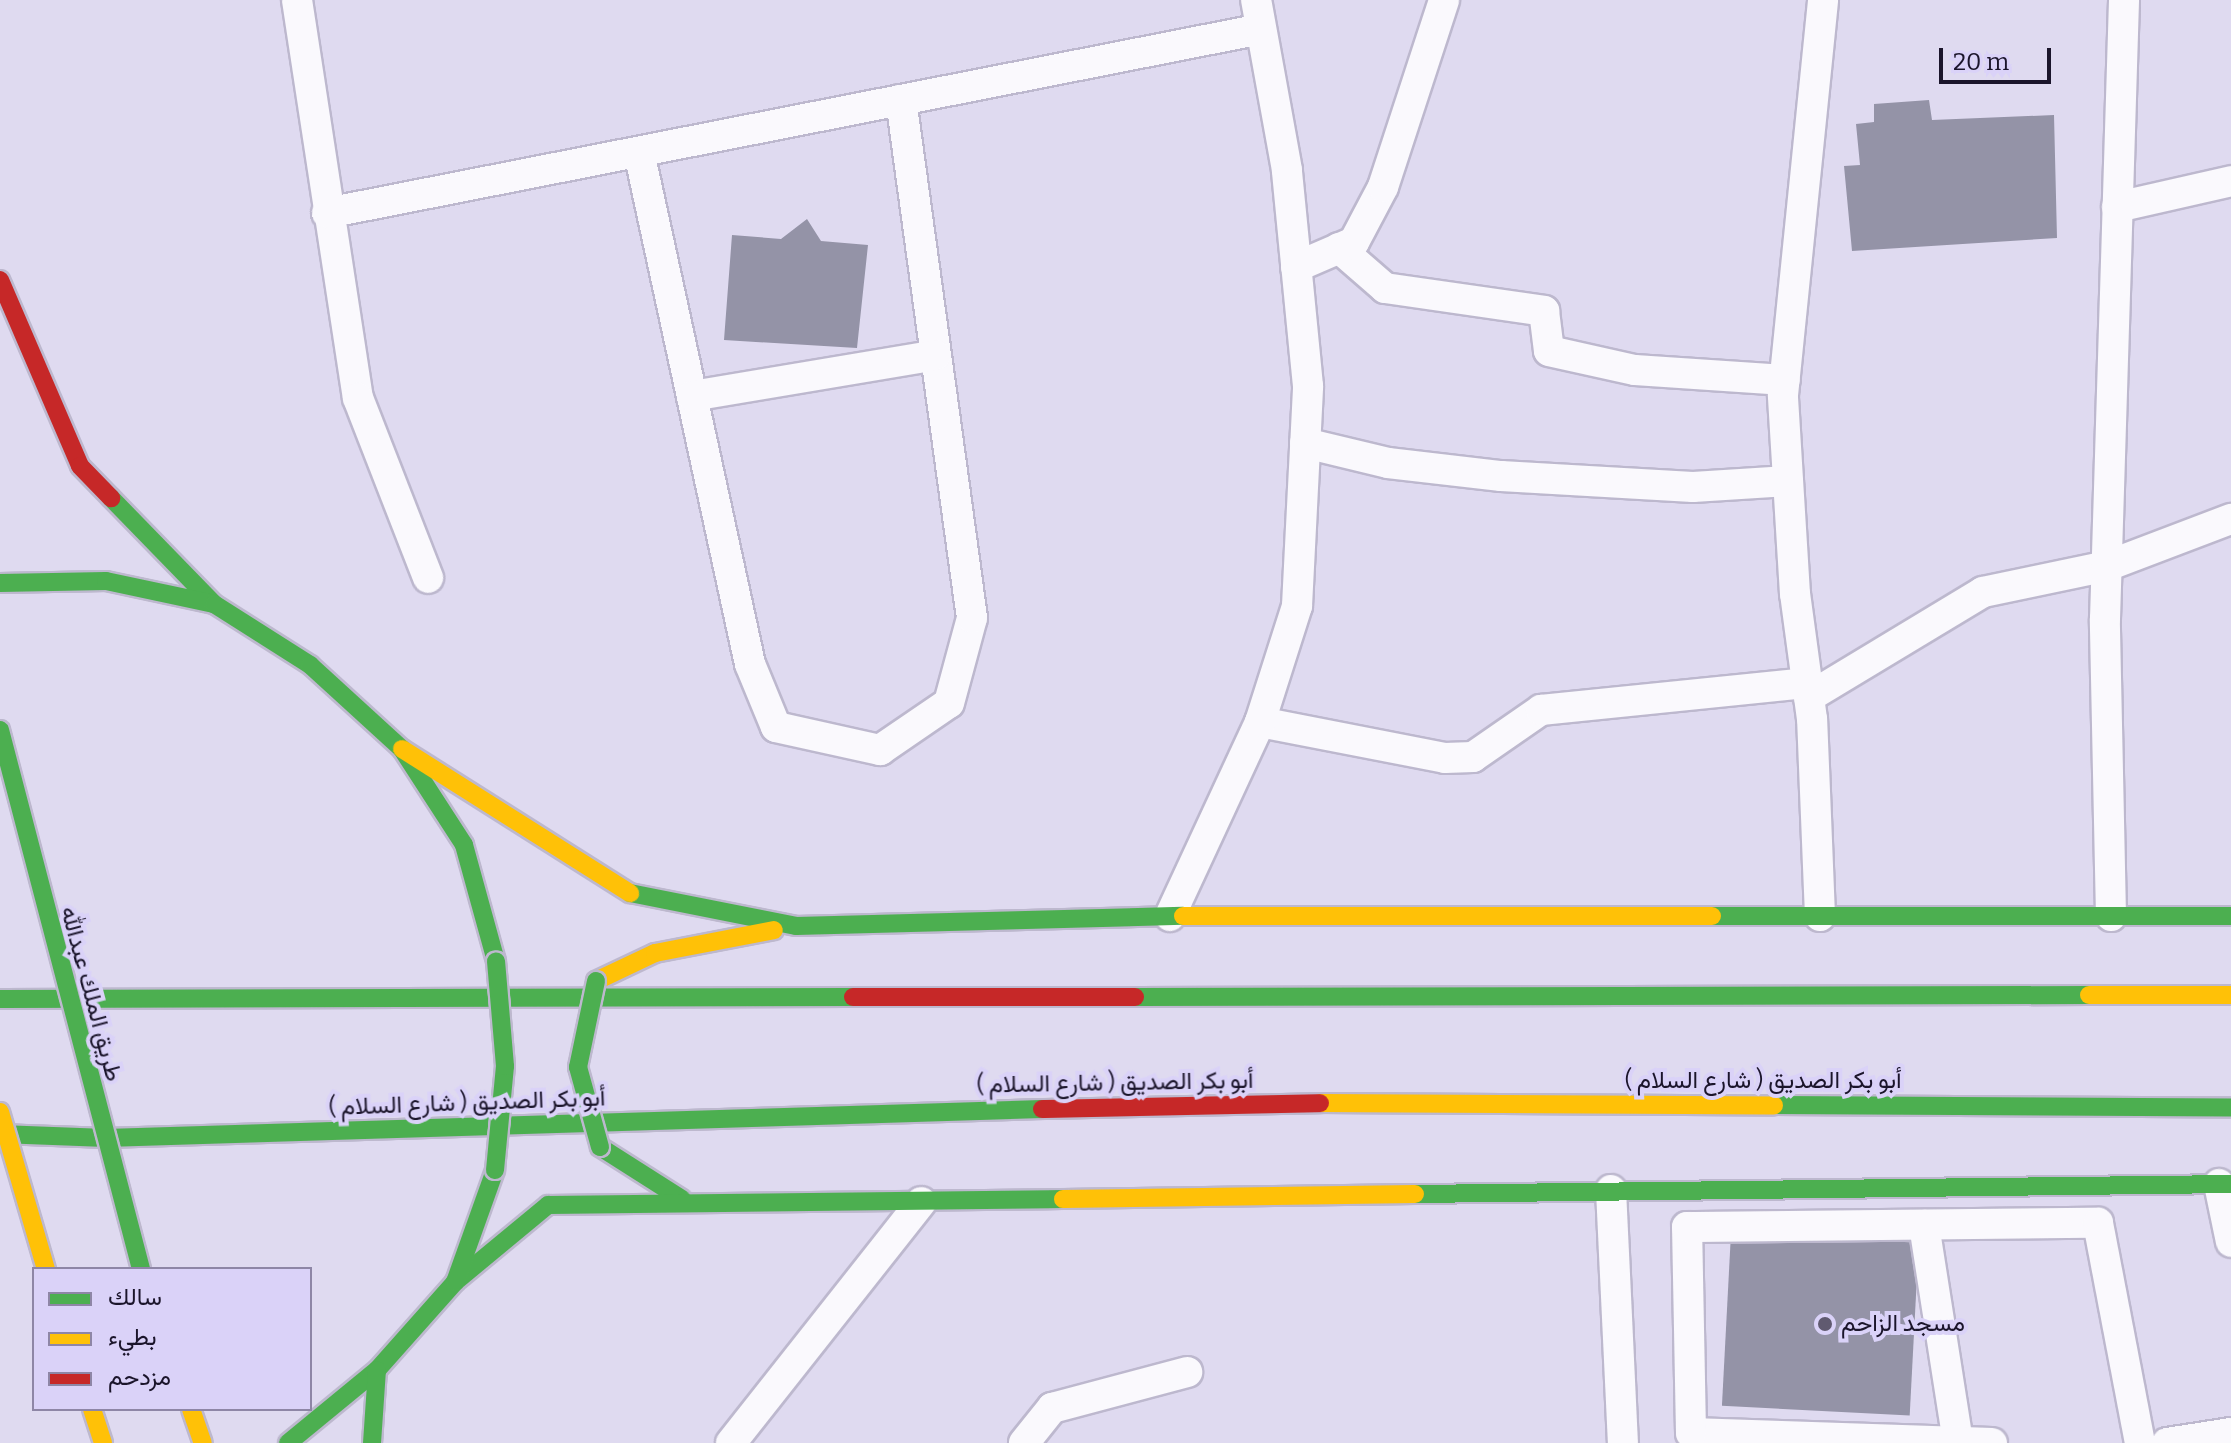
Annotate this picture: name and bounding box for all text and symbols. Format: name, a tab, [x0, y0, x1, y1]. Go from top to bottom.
scale bar	[1943, 32, 2055, 82]
text: 20 m	[1953, 48, 2009, 76]
street label: طريق الملك عبدالله	[54, 903, 128, 1085]
street label: ( شارع السلام ) أبو بكر الصديق	[976, 1066, 1254, 1100]
street label: ( شارع السلام ) أبو بكر الصديق	[1624, 1067, 1902, 1095]
street label: ( شارع السلام ) أبو بكر الصديق	[328, 1084, 606, 1122]
legend	[32, 1267, 312, 1411]
text: سالك	[108, 1283, 162, 1311]
place label: مسجد الزاحم	[1841, 1310, 1965, 1338]
marker: مسجد الزاحم	[1816, 1315, 1834, 1333]
text: بطيء	[108, 1323, 157, 1351]
text: مزدحم	[108, 1363, 171, 1391]

